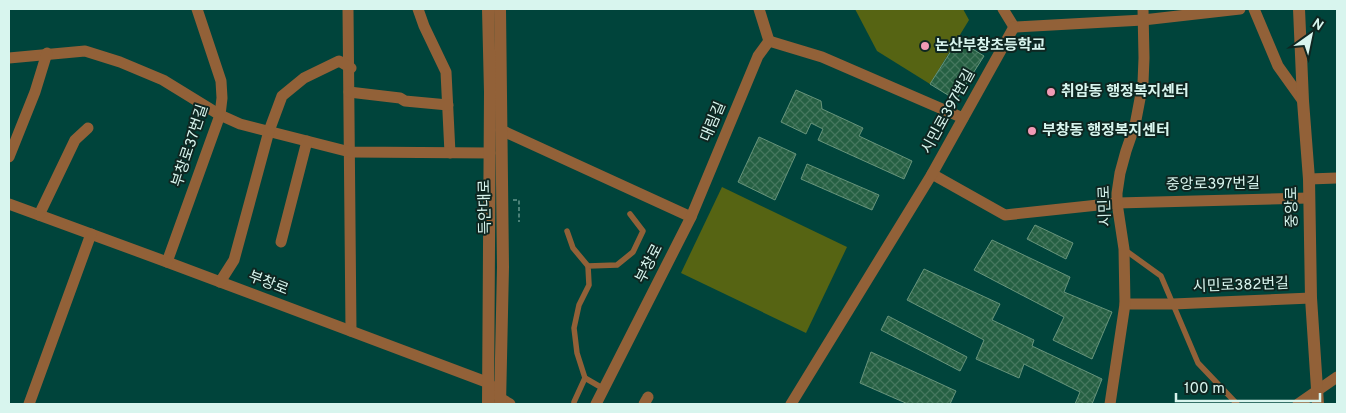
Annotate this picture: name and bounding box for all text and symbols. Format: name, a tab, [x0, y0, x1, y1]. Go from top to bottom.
north arrow	[1286, 10, 1336, 60]
text: N	[1308, 15, 1326, 35]
place label: 논산부창초등학교	[935, 36, 1046, 56]
marker: 논산부창초등학교	[919, 40, 931, 52]
street label: 시민로397번길	[918, 66, 980, 158]
place label: 취암동 행정복지센터	[1061, 82, 1189, 102]
marker: 취암동 행정복지센터	[1045, 86, 1057, 98]
street label: 대림길	[697, 99, 731, 145]
street label: 부창로37번길	[169, 102, 213, 190]
place label: 부창동 행정복지센터	[1042, 122, 1170, 141]
marker: 부창동 행정복지센터	[1026, 125, 1038, 137]
street label: 중앙로397번길	[1166, 175, 1260, 195]
street label: 득안대로	[476, 179, 496, 235]
street label: 시민로	[1096, 185, 1116, 227]
street label: 중앙로	[1283, 186, 1303, 228]
street label: 부창로	[632, 241, 668, 287]
street label: 부창로	[245, 268, 291, 300]
street label: 시민로382번길	[1193, 275, 1289, 297]
scale bar	[1176, 370, 1320, 402]
text: 100 m	[1184, 380, 1225, 399]

